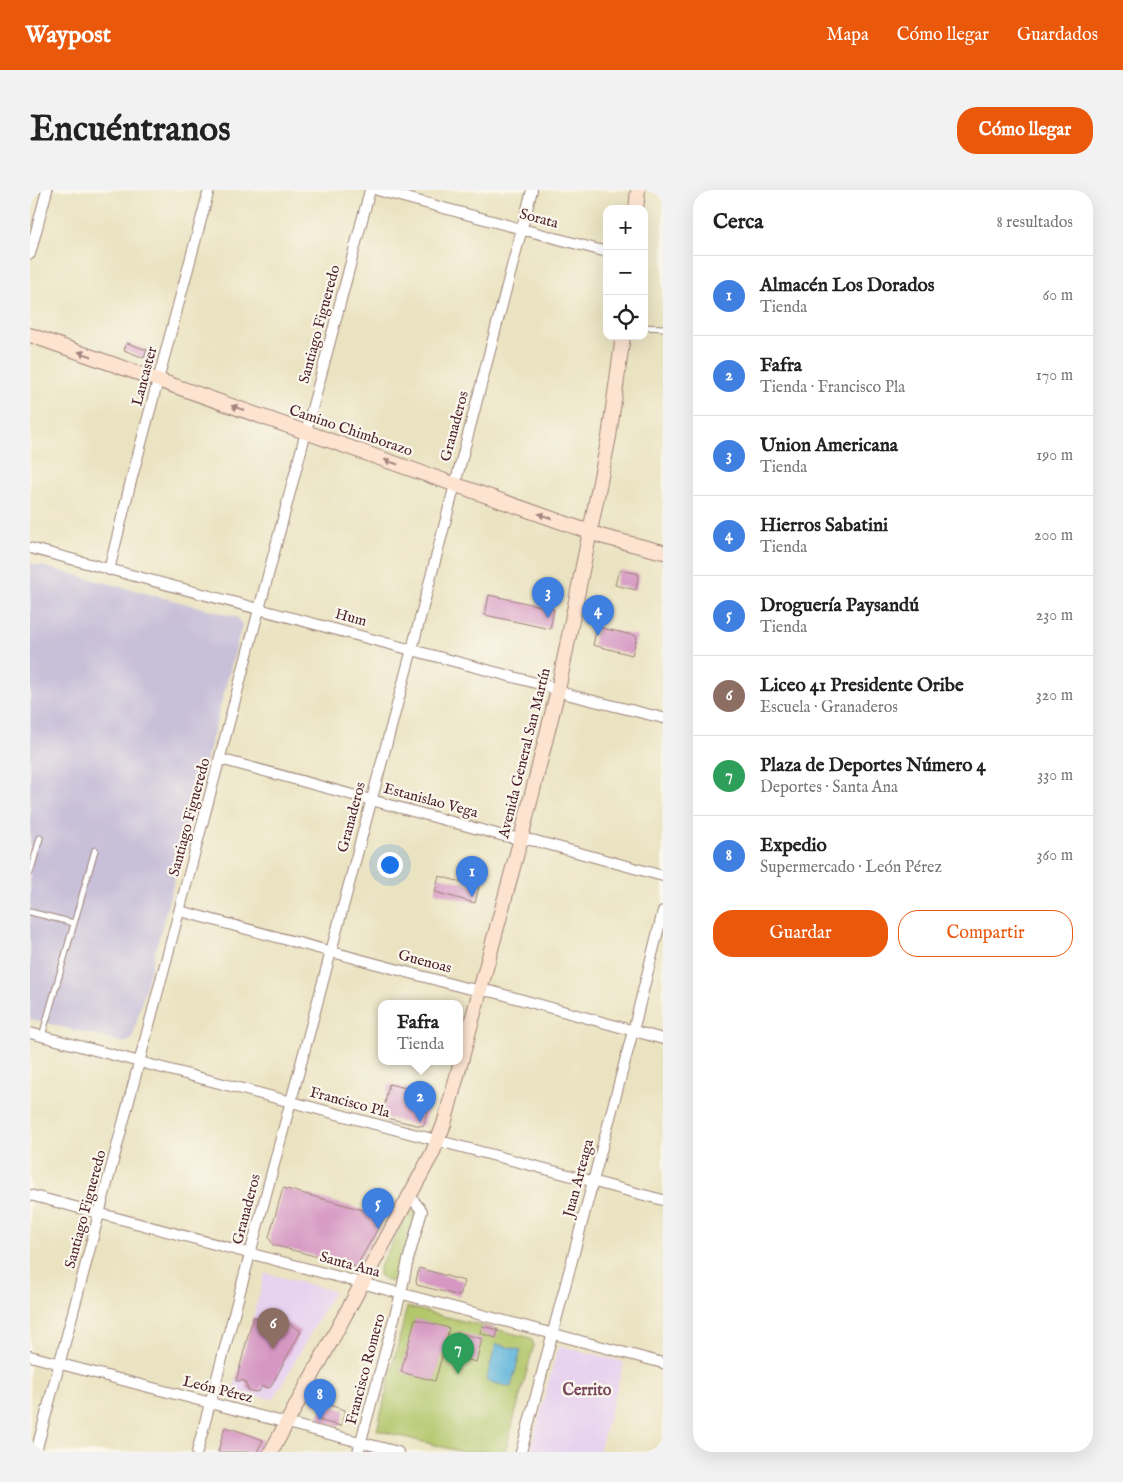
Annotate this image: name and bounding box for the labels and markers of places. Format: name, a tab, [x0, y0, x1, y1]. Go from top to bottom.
pin: 3	[532, 577, 564, 618]
pin: 4	[582, 595, 614, 636]
pin: 1	[456, 856, 488, 897]
pin: 2	[404, 1081, 436, 1122]
pin: 5	[362, 1188, 394, 1229]
pin: 6	[257, 1308, 289, 1349]
pin: 7	[442, 1333, 474, 1374]
pin: 8	[304, 1379, 336, 1420]

